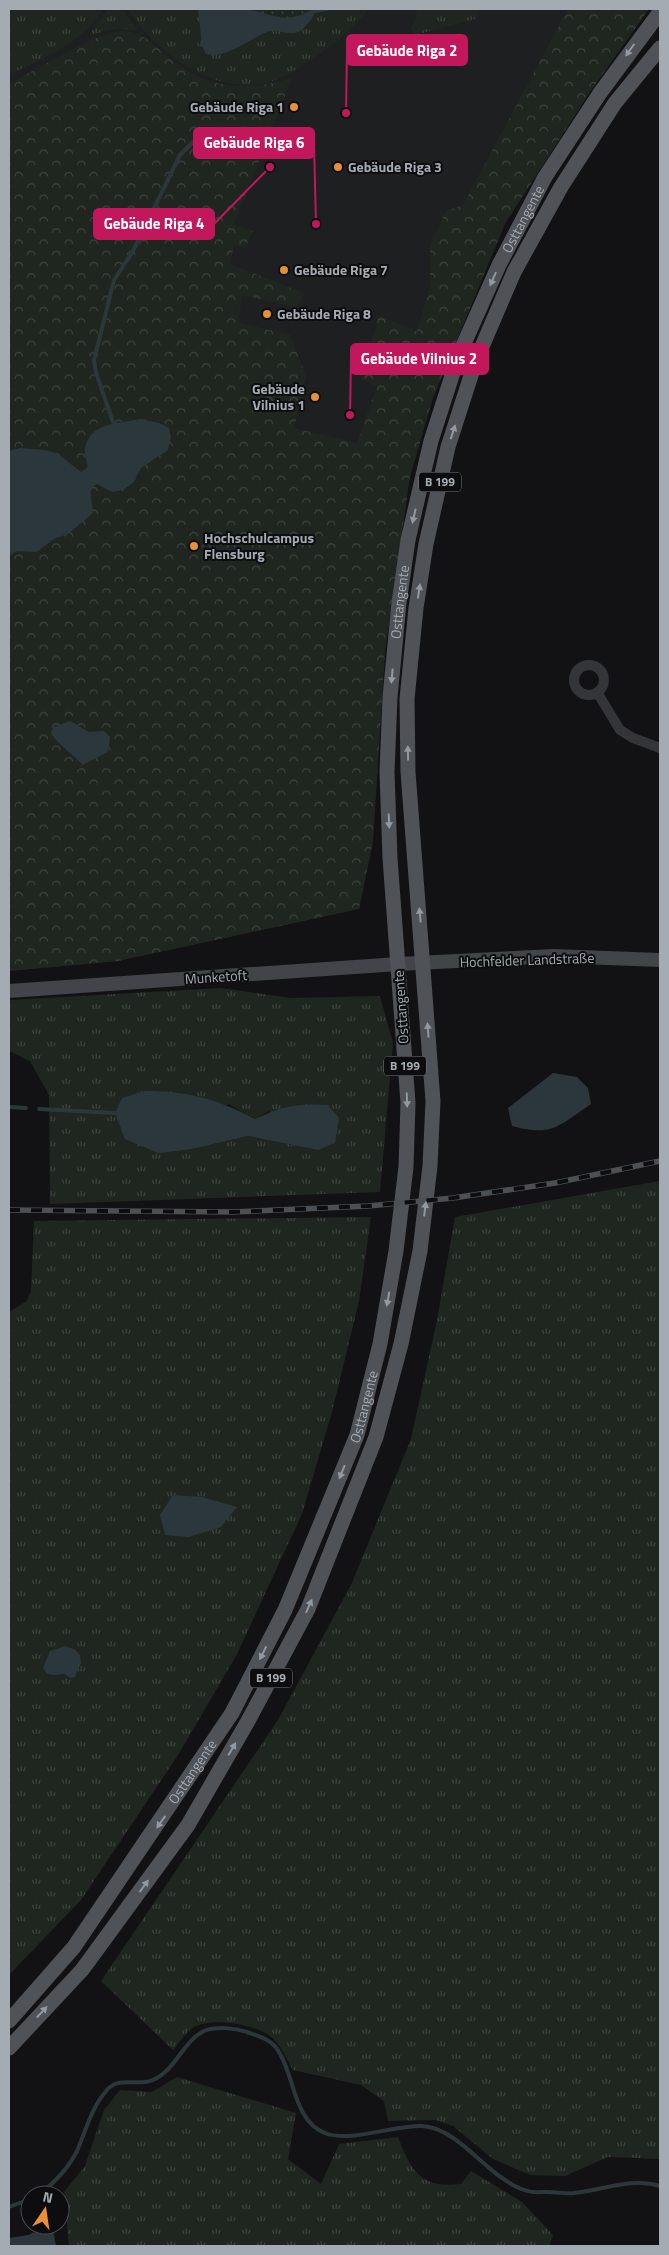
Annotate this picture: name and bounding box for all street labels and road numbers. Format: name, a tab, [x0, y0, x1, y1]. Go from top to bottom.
street label: Osttangente	[496, 181, 549, 256]
road number: B 199	[419, 472, 461, 492]
street label: Osttangente	[385, 564, 414, 640]
street label: Hochfelder Landstraße	[459, 947, 595, 972]
street label: Munketoft	[184, 964, 248, 989]
street label: Osttangente	[387, 969, 414, 1045]
road number: B 199	[384, 1056, 426, 1076]
street label: Osttangente	[344, 1368, 383, 1446]
road number: B 199	[250, 1669, 292, 1688]
street label: Osttangente	[163, 1735, 221, 1808]

